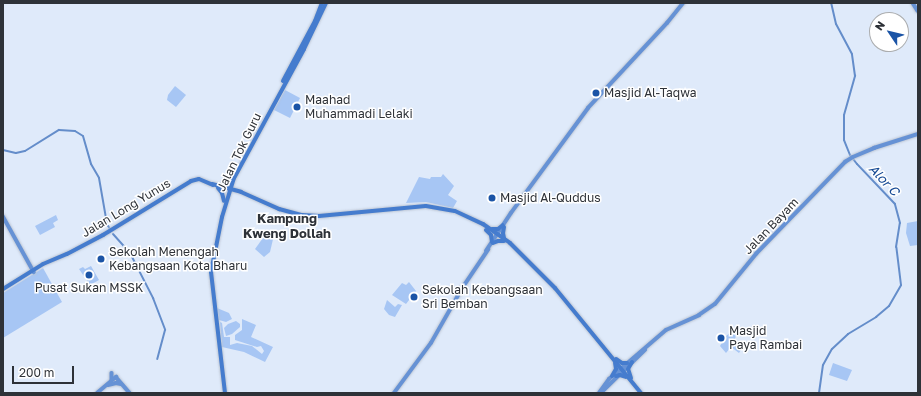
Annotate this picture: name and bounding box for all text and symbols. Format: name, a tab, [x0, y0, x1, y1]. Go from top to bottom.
north arrow	[869, 12, 909, 52]
text: N	[872, 18, 887, 33]
place label: Masjid Al-Taqwa	[604, 86, 696, 100]
marker: Masjid Al-Taqwa	[591, 88, 601, 98]
place label: Maahad Muhammadi Lelaki	[305, 93, 413, 121]
marker: Maahad Muhammadi Lelaki	[292, 102, 302, 112]
street label: Jalan Tok Guru	[214, 110, 264, 194]
water label: Alor C	[866, 161, 902, 199]
street label: Jalan Long Yunus	[79, 176, 173, 240]
place label: Masjid Al-Quddus	[500, 191, 601, 205]
marker: Masjid Al-Quddus	[487, 193, 497, 203]
street label: Jalan Bayam	[741, 195, 801, 257]
district label: Kampung Kweng Dollah	[243, 211, 331, 242]
place label: Sekolah Menengah Kebangsaan Kota Bharu	[109, 245, 247, 273]
marker: Sekolah Menengah Kebangsaan Kota Bharu	[96, 254, 106, 264]
marker: Pusat Sukan MSSK	[84, 270, 94, 280]
place label: Pusat Sukan MSSK	[35, 281, 143, 295]
place label: Sekolah Kebangsaan Sri Bemban	[422, 283, 543, 311]
marker: Sekolah Kebangsaan Sri Bemban	[409, 292, 419, 302]
place label: Masjid Paya Rambai	[729, 324, 802, 352]
marker: Masjid Paya Rambai	[716, 333, 726, 343]
scale bar	[14, 358, 76, 384]
text: 200 m	[19, 365, 54, 380]

